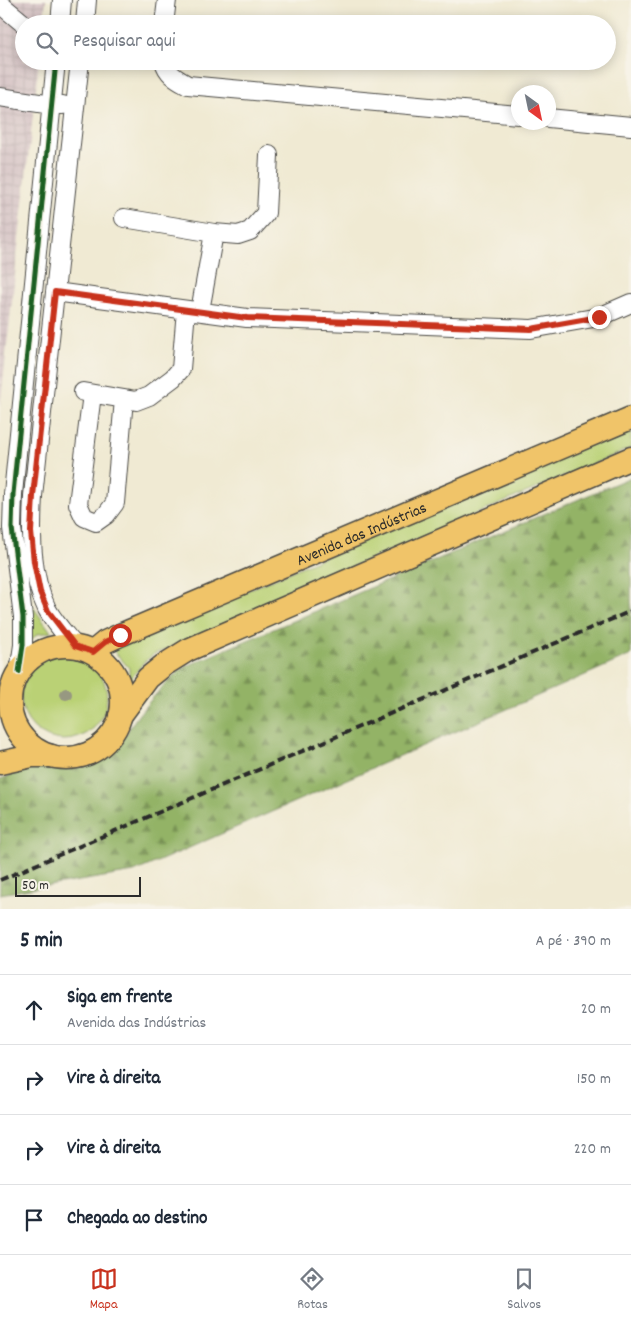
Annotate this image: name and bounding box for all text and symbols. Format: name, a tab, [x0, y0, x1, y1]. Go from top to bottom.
search box	[15, 15, 616, 70]
icon: search	[33, 29, 61, 57]
text: Pesquisar aqui	[73, 29, 175, 56]
north arrow	[511, 85, 556, 130]
route end	[588, 306, 611, 329]
street label: Avenida das Indústrias	[293, 497, 431, 573]
route start	[109, 624, 132, 647]
scale bar	[15, 874, 141, 897]
text: 50 m	[22, 876, 49, 896]
text: 5 min	[20, 927, 63, 957]
text: A pé · 390 m	[536, 930, 611, 953]
text: Siga em frente	[67, 985, 172, 1012]
icon: ahead	[20, 996, 48, 1024]
text: 20 m	[581, 998, 611, 1021]
text: Avenida das Indústrias	[67, 1012, 206, 1035]
icon: right	[20, 1066, 48, 1094]
text: Vire à direita	[67, 1066, 160, 1093]
text: 150 m	[577, 1068, 611, 1091]
icon: right	[20, 1136, 48, 1164]
text: Vire à direita	[67, 1136, 160, 1163]
text: 220 m	[574, 1138, 611, 1161]
icon: arrive	[20, 1206, 48, 1234]
text: Chegada ao destino	[67, 1206, 208, 1233]
tab: Mapa	[90, 1265, 118, 1315]
tab: Rotas	[297, 1265, 328, 1315]
tab: Salvos	[507, 1265, 541, 1315]

